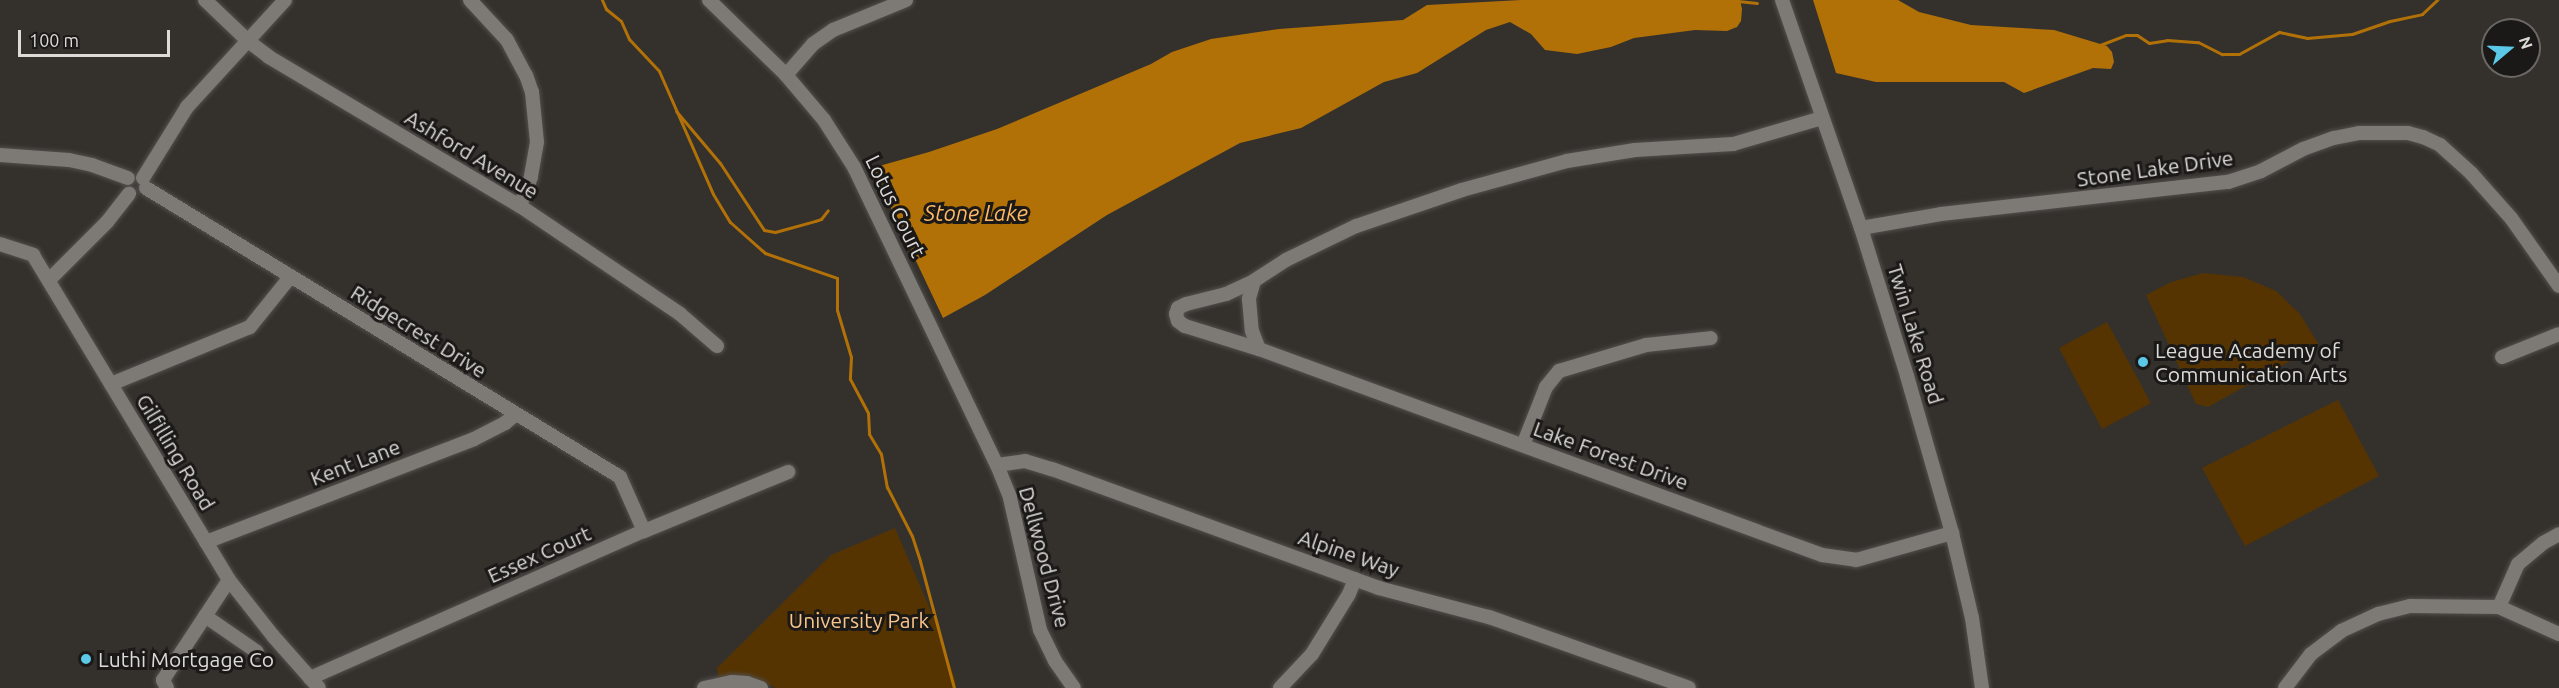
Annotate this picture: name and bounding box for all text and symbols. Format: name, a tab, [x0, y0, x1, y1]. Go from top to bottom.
scale bar	[21, 18, 172, 56]
north arrow	[2481, 18, 2541, 78]
text: 100 m	[29, 30, 79, 50]
text: N	[2516, 34, 2537, 51]
street label: Ashford Avenue	[401, 104, 543, 204]
street label: Stone Lake Drive	[2075, 145, 2235, 191]
street label: Lotus Court	[860, 151, 932, 261]
water label: Stone Lake	[924, 200, 1028, 226]
street label: Twin Lake Road	[1883, 261, 1949, 407]
street label: Ridgecrest Drive	[346, 279, 492, 383]
place label: League Academy of Communication Arts	[2155, 337, 2347, 387]
marker: League Academy of Communication Arts	[2136, 355, 2150, 369]
street label: Gilfilling Road	[131, 389, 221, 515]
street label: Lake Forest Drive	[1530, 415, 1692, 495]
street label: Kent Lane	[306, 433, 404, 491]
street label: Dellwood Drive	[1014, 484, 1076, 630]
street label: Essex Court	[483, 520, 595, 588]
street label: Alpine Way	[1295, 524, 1403, 582]
park label: University Park	[789, 607, 929, 633]
place label: Luthi Mortgage Co	[98, 646, 274, 672]
marker: Luthi Mortgage Co	[79, 652, 93, 666]

